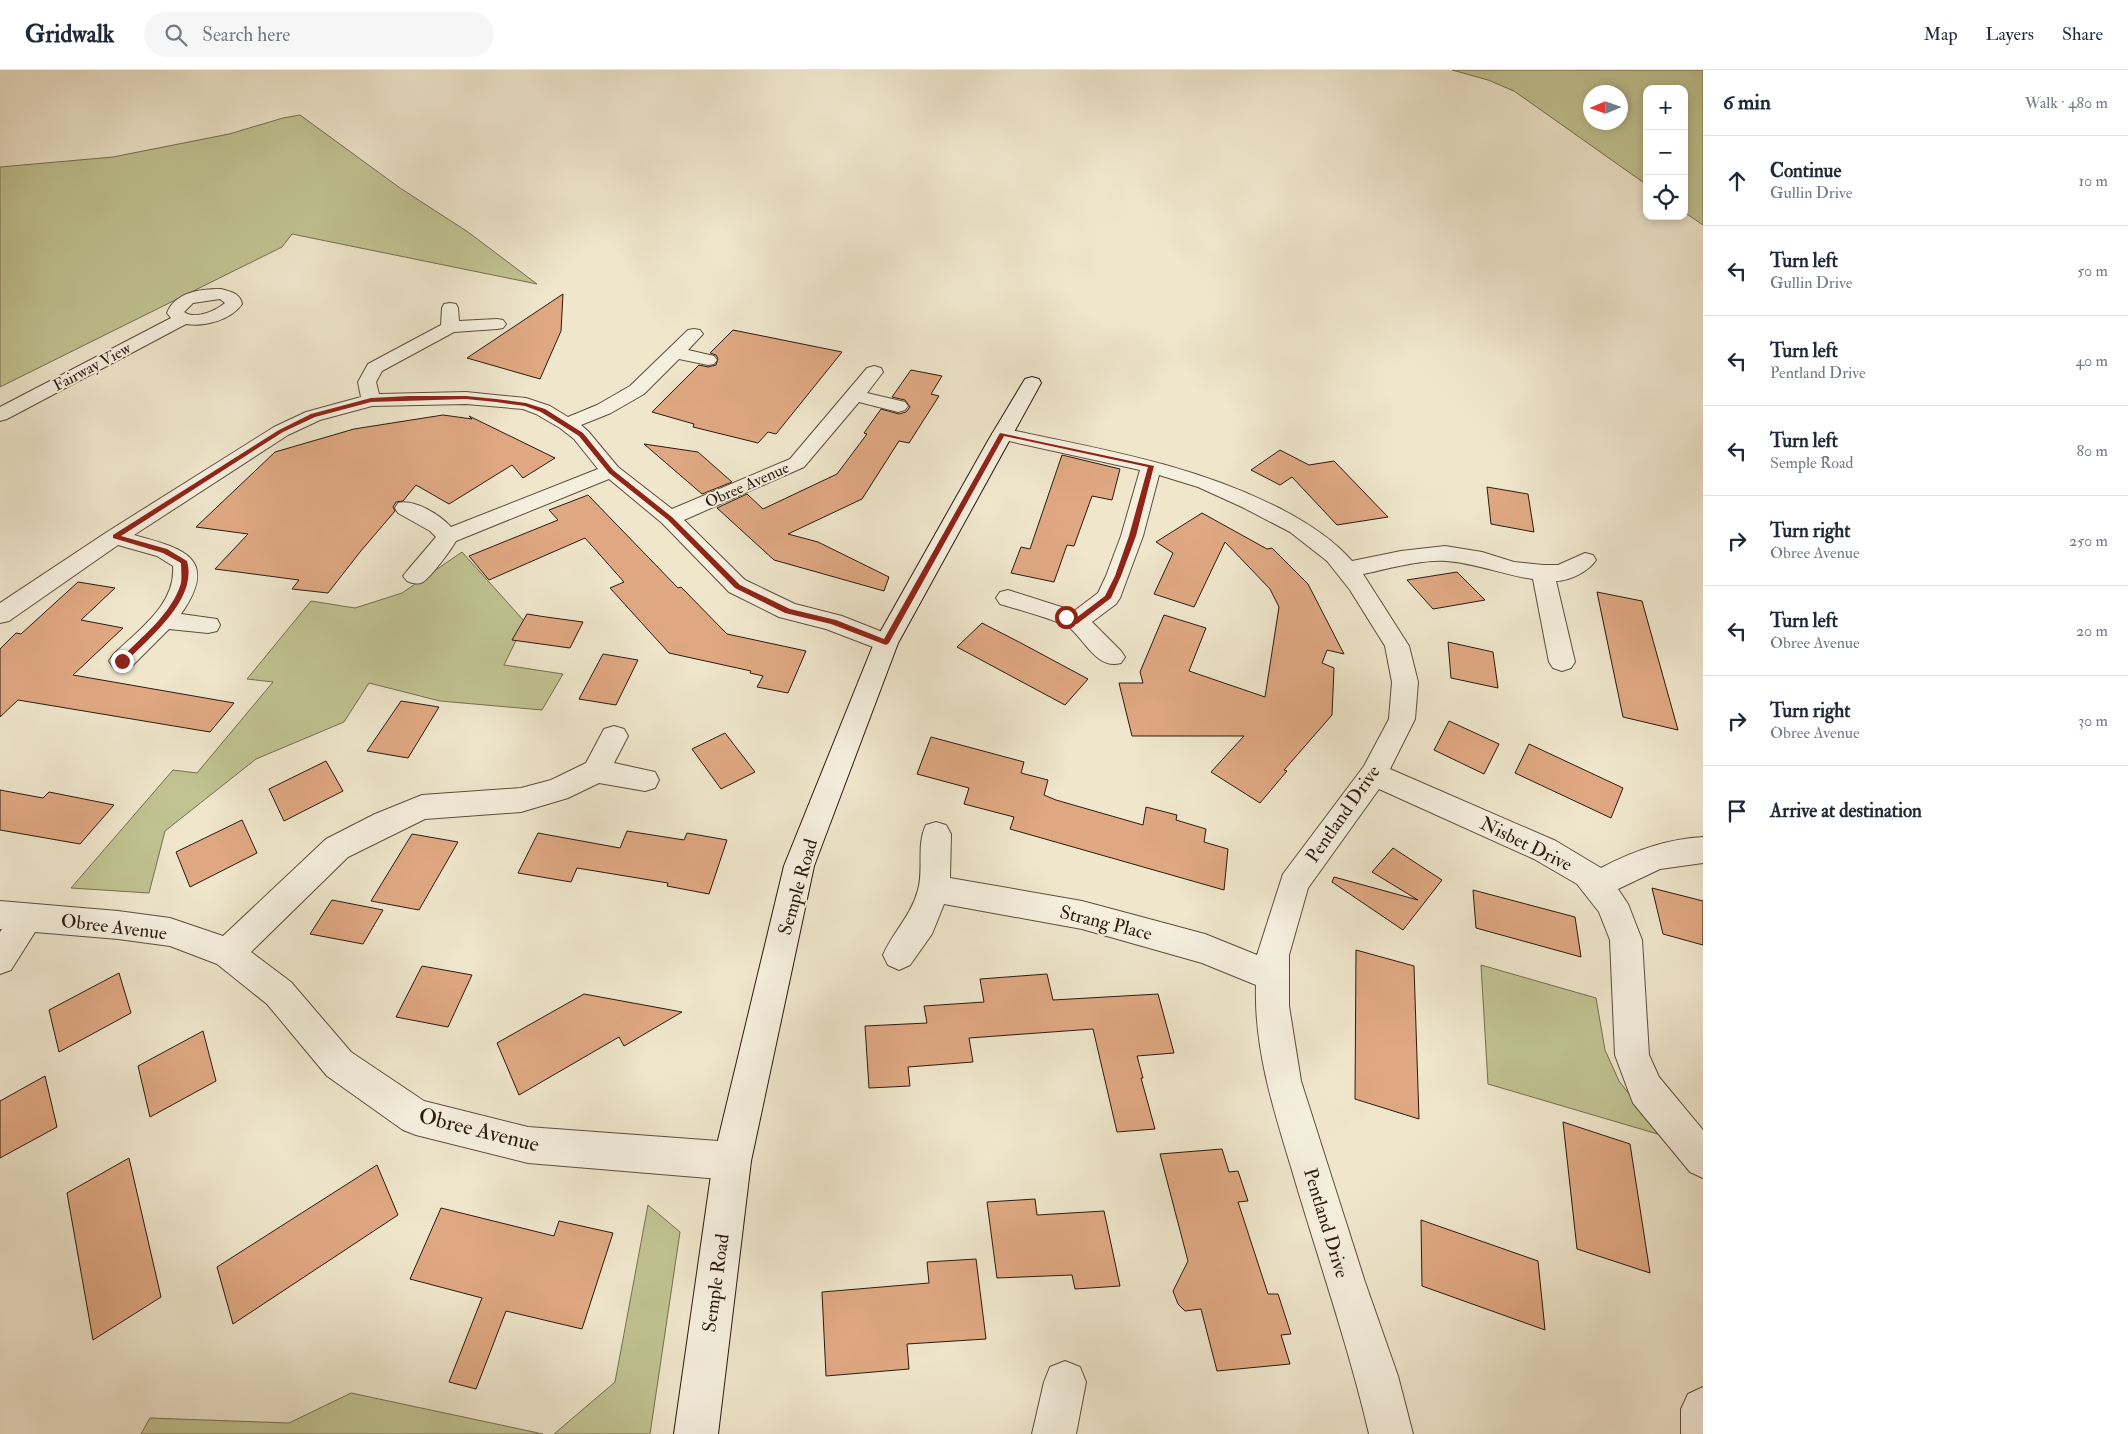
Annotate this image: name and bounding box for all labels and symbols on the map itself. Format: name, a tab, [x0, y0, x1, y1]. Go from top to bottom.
north arrow	[1583, 85, 1628, 130]
street label: Fairway View	[50, 338, 135, 396]
street label: Obree Avenue	[702, 457, 792, 512]
route start	[1055, 606, 1078, 629]
route end	[111, 650, 134, 673]
street label: Pentland Drive	[1301, 761, 1385, 867]
street label: Nisbet Drive	[1476, 811, 1576, 877]
street label: Semple Road	[773, 835, 824, 938]
street label: Strang Place	[1057, 900, 1155, 946]
street label: Obree Avenue	[60, 909, 168, 945]
street label: Obree Avenue	[416, 1101, 542, 1159]
street label: Pentland Drive	[1298, 1165, 1354, 1281]
street label: Semple Road	[697, 1232, 736, 1334]

